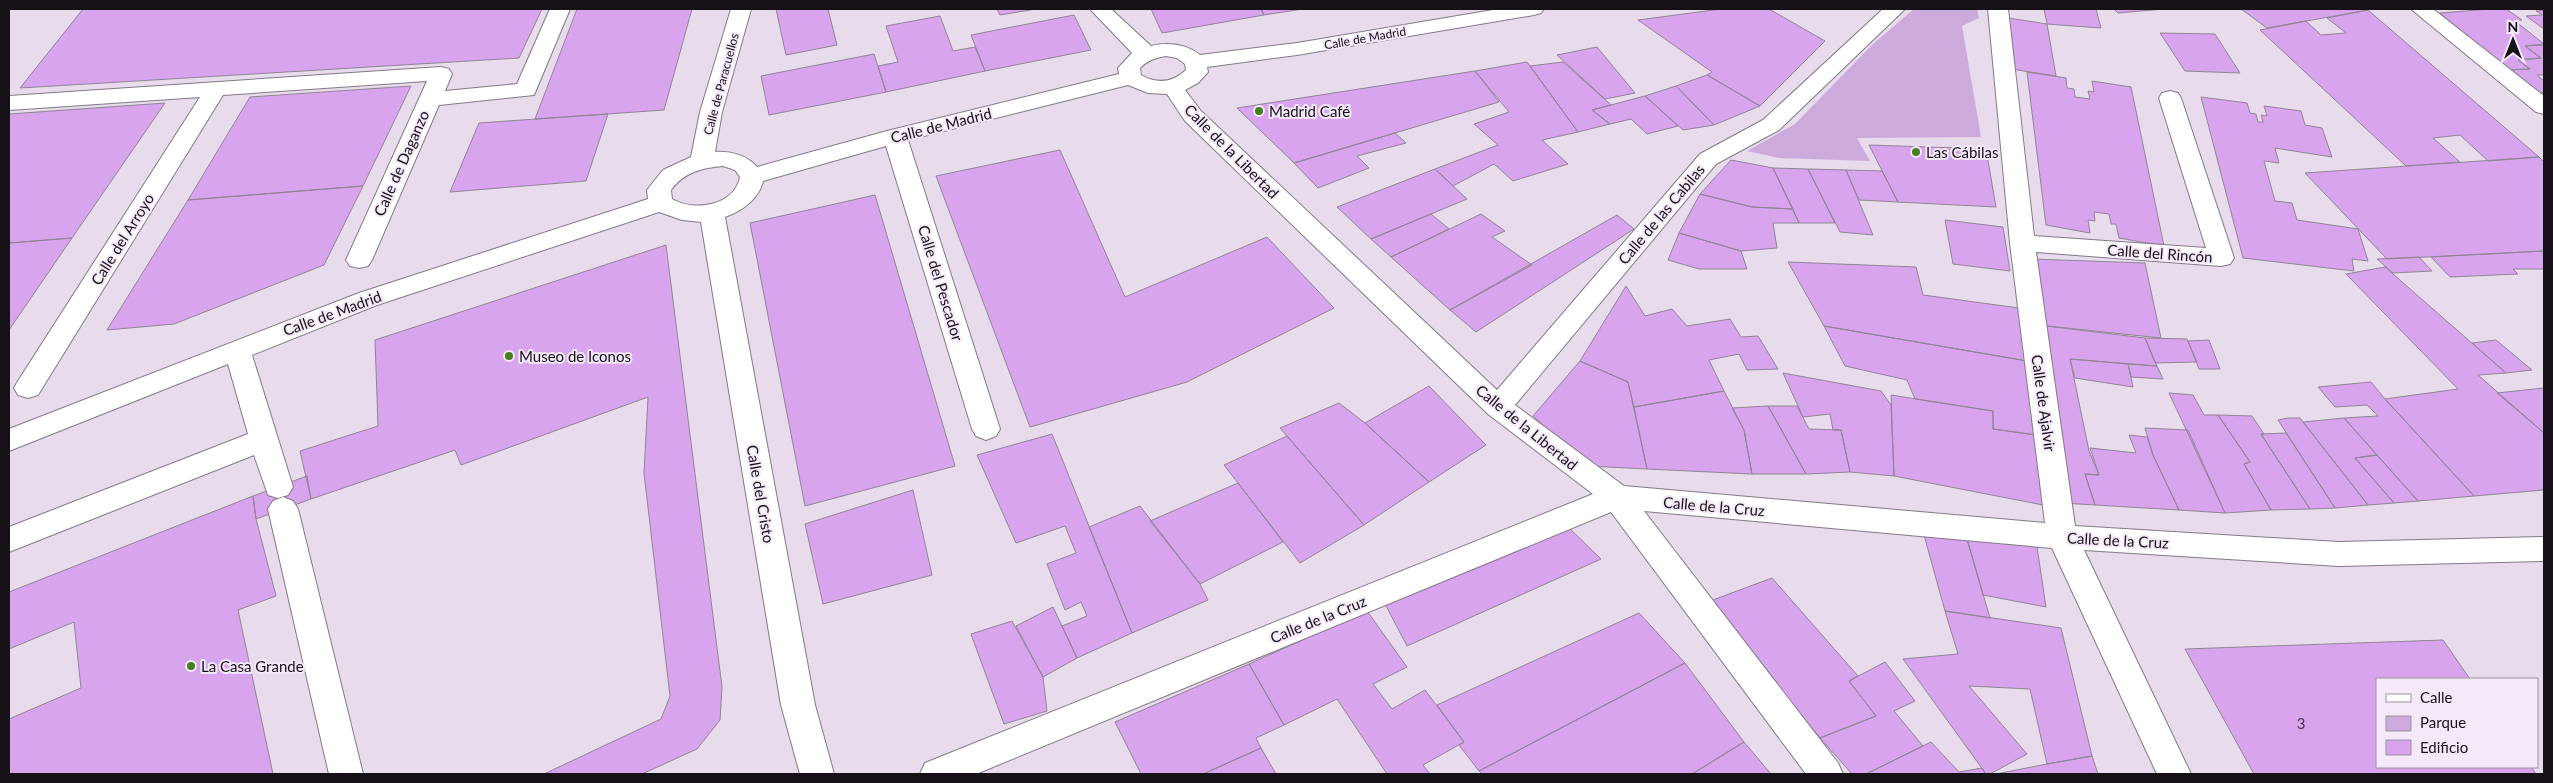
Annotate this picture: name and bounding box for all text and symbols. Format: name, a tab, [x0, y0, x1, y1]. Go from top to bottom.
north arrow	[2488, 15, 2538, 65]
text: N	[2508, 18, 2518, 35]
street label: Calle de Madrid	[1323, 23, 1407, 53]
street label: Calle de Paracuellos	[700, 31, 742, 137]
street label: Calle de la Libertad	[1181, 100, 1283, 202]
place label: Madrid Café	[1269, 102, 1350, 120]
street label: Calle de Madrid	[889, 104, 993, 146]
marker: Madrid Café	[1253, 105, 1265, 117]
street label: Calle de Daganzo	[370, 107, 432, 219]
place label: Las Cábilas	[1926, 143, 1998, 161]
marker: Las Cábilas	[1910, 146, 1922, 158]
street label: Calle de las Cabilas	[1614, 160, 1708, 268]
street label: Calle del Arroyo	[87, 190, 157, 288]
street label: Calle del Pescador	[915, 223, 967, 344]
street label: Calle del Rincón	[2107, 240, 2213, 266]
street label: Calle de Madrid	[280, 287, 384, 339]
place label: Museo de Iconos	[519, 347, 631, 365]
marker: Museo de Iconos	[503, 350, 515, 362]
street label: Calle de Ajalvir	[2028, 353, 2060, 453]
street label: Calle de la Libertad	[1473, 380, 1581, 474]
street label: Calle del Cristo	[744, 443, 778, 545]
street label: Calle de la Cruz	[1662, 493, 1766, 519]
street label: Calle de la Cruz	[2067, 528, 2170, 552]
street label: Calle de la Cruz	[1267, 591, 1369, 646]
place label: La Casa Grande	[201, 657, 304, 675]
marker: La Casa Grande	[185, 660, 197, 672]
legend	[2376, 678, 2538, 768]
text: Calle	[2420, 688, 2453, 706]
text: Parque	[2420, 713, 2466, 731]
house number: 3	[2297, 714, 2305, 732]
text: Edificio	[2420, 738, 2468, 756]

